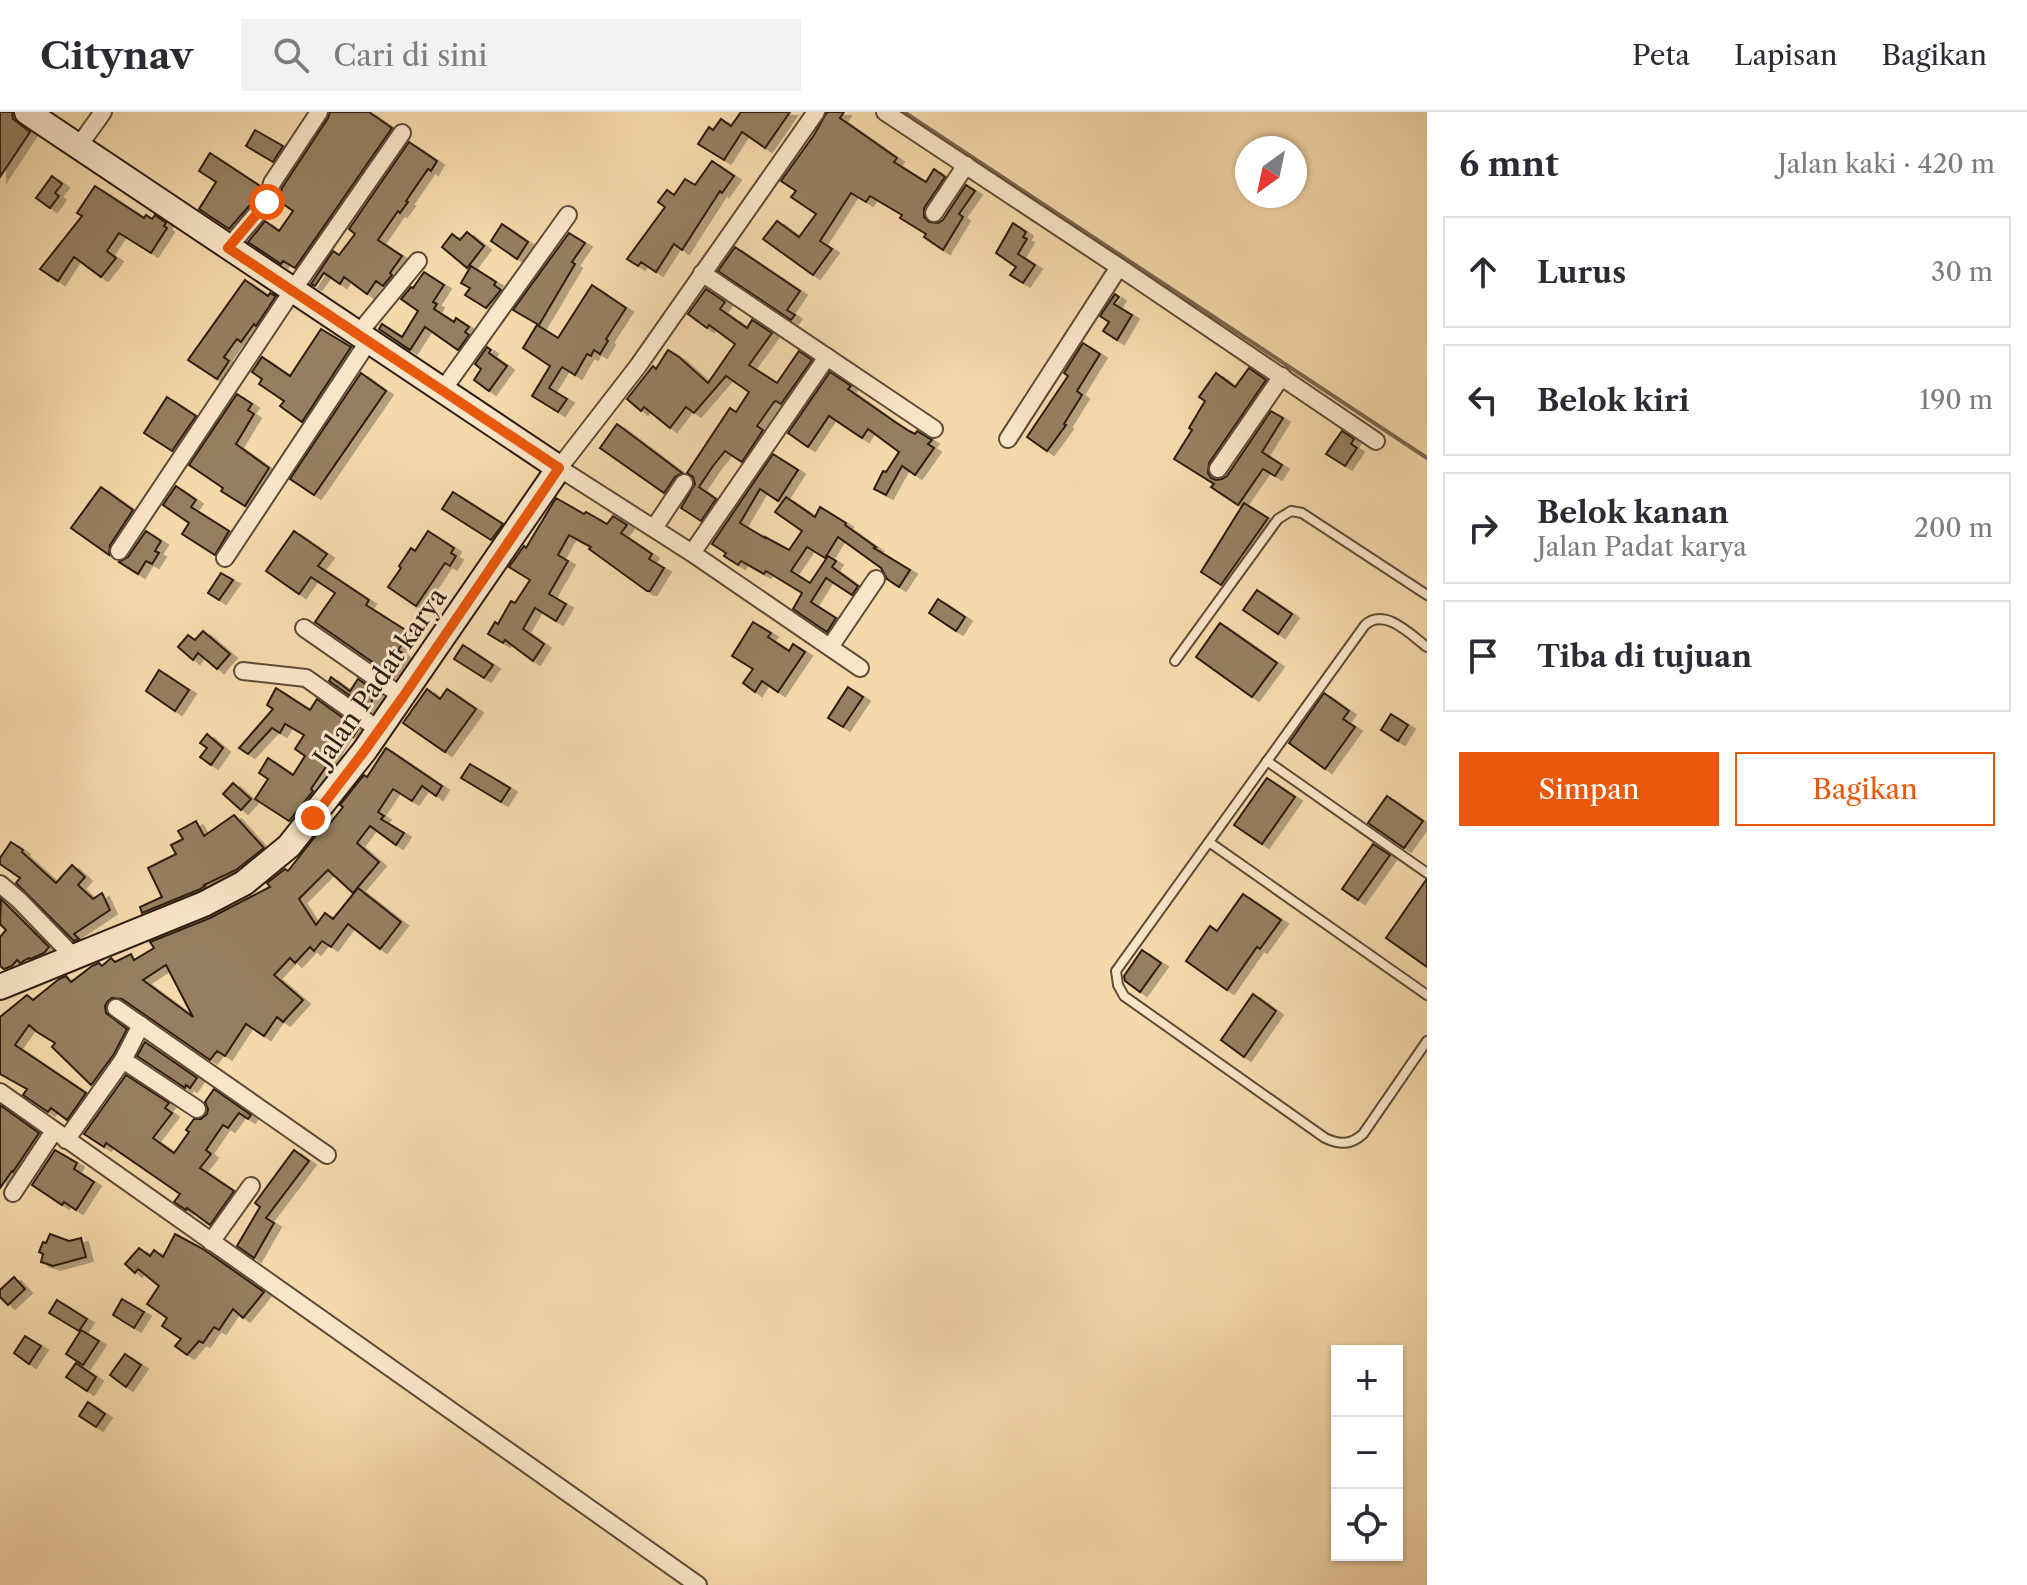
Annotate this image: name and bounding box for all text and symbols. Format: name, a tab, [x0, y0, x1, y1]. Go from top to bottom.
search box	[241, 19, 801, 91]
text: Citynav	[40, 32, 193, 79]
icon: search	[269, 33, 313, 77]
text: Cari di sini	[333, 37, 487, 74]
text: Peta	[1632, 38, 1690, 72]
text: Lapisan	[1734, 38, 1837, 72]
text: Bagikan	[1881, 38, 1987, 72]
north arrow	[1235, 136, 1307, 208]
text: 6 mnt	[1459, 143, 1559, 185]
text: Jalan kaki · 420 m	[1778, 148, 1995, 180]
route start	[249, 184, 285, 220]
icon: ahead	[1461, 250, 1505, 294]
text: Lurus	[1537, 254, 1626, 291]
text: 30 m	[1931, 256, 1993, 288]
icon: left	[1461, 378, 1505, 422]
text: Belok kiri	[1537, 382, 1689, 419]
text: 190 m	[1919, 384, 1993, 416]
text: Belok kanan	[1537, 494, 1729, 531]
icon: right	[1461, 506, 1505, 550]
text: 200 m	[1914, 512, 1993, 544]
text: Jalan Padat karya	[1537, 531, 1747, 563]
street label: Jalan Padat karya	[304, 582, 454, 775]
icon: arrive	[1461, 634, 1505, 678]
text: Tiba di tujuan	[1537, 638, 1752, 675]
button: Simpan	[1459, 752, 1719, 826]
button: Bagikan	[1735, 752, 1995, 826]
route end	[295, 800, 331, 836]
map controls	[1331, 1345, 1403, 1561]
button: +	[1331, 1345, 1403, 1417]
button: −	[1331, 1417, 1403, 1489]
button: locate	[1331, 1489, 1403, 1561]

